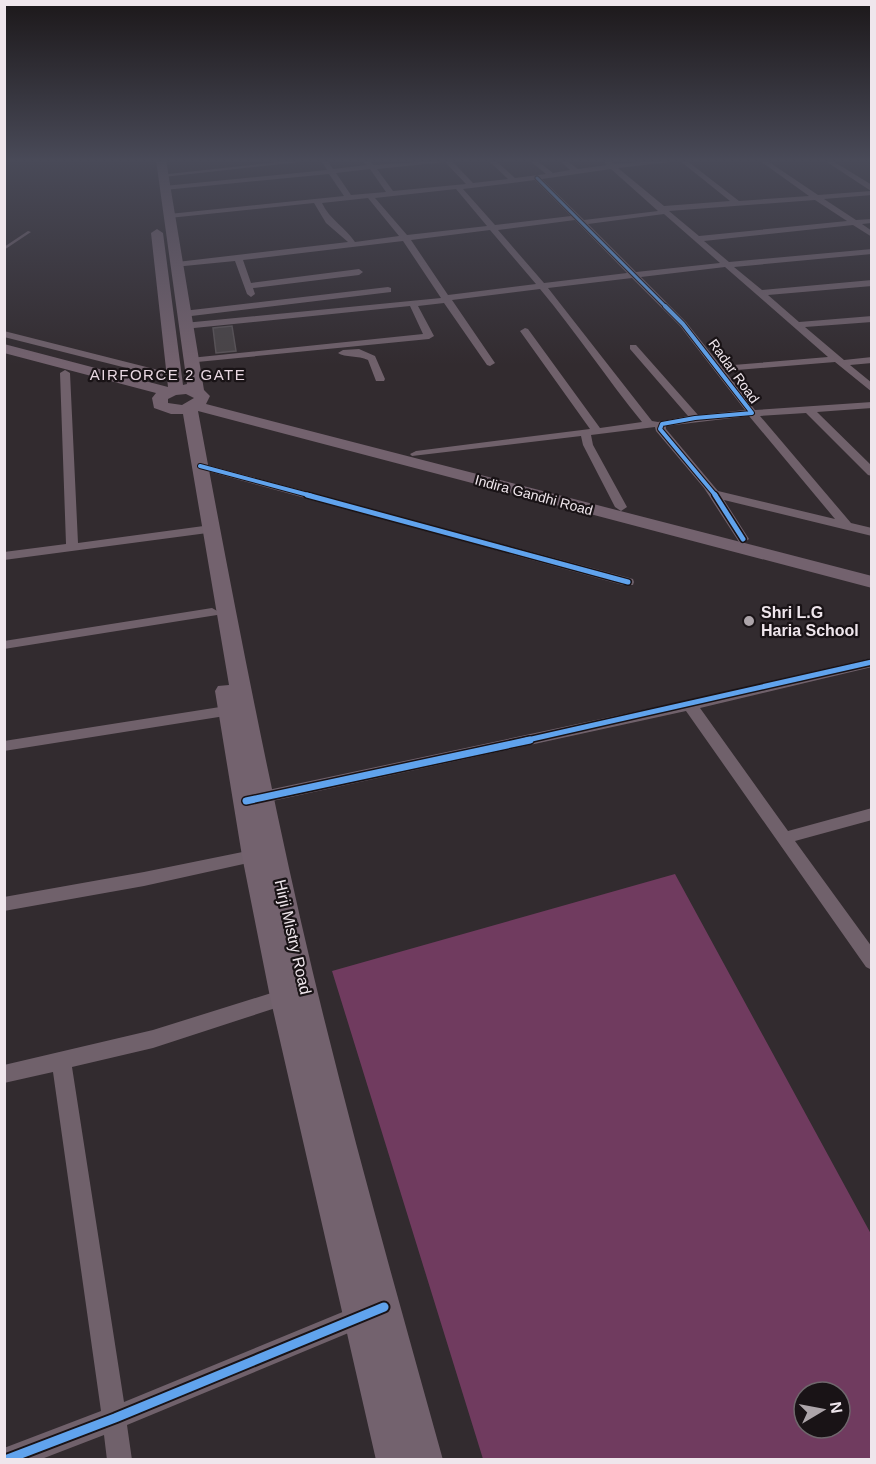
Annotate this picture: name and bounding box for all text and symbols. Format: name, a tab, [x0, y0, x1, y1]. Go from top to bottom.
street label: Radar Road	[705, 336, 763, 406]
district label: AIRFORCE 2 GATE	[90, 366, 246, 383]
street label: Indira Gandhi Road	[473, 472, 595, 518]
place label: Shri L.G Haria School	[761, 604, 859, 639]
marker: Shri L.G Haria School	[742, 614, 756, 628]
street label: Hirji Mistry Road	[272, 878, 314, 996]
north arrow	[792, 1380, 852, 1440]
text: N	[827, 1400, 846, 1415]

